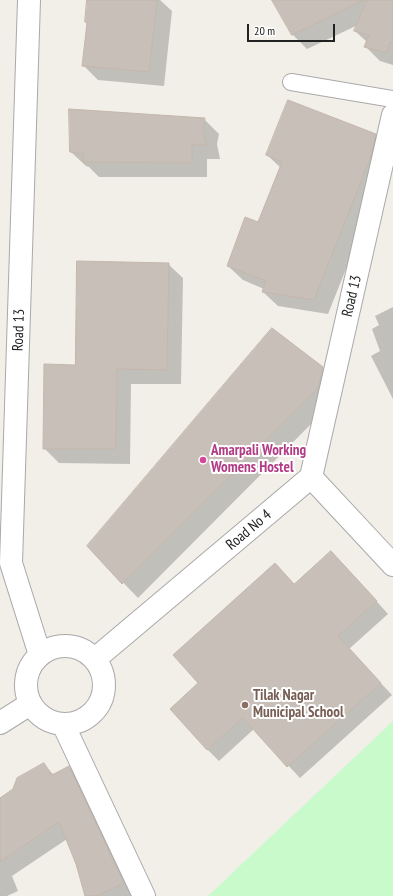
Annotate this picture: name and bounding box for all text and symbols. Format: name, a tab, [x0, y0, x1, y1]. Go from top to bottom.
scale bar	[249, 16, 337, 42]
text: 20 m	[254, 23, 275, 38]
street label: Road 13	[338, 273, 366, 319]
street label: Road 13	[9, 309, 29, 351]
place label: Amarpali Working Womens Hostel	[211, 442, 306, 477]
marker: Amarpali Working Womens Hostel	[198, 455, 208, 465]
street label: Road No 4	[223, 506, 275, 554]
place label: Tilak Nagar Municipal School	[253, 687, 344, 722]
marker: Tilak Nagar Municipal School	[240, 700, 250, 710]

